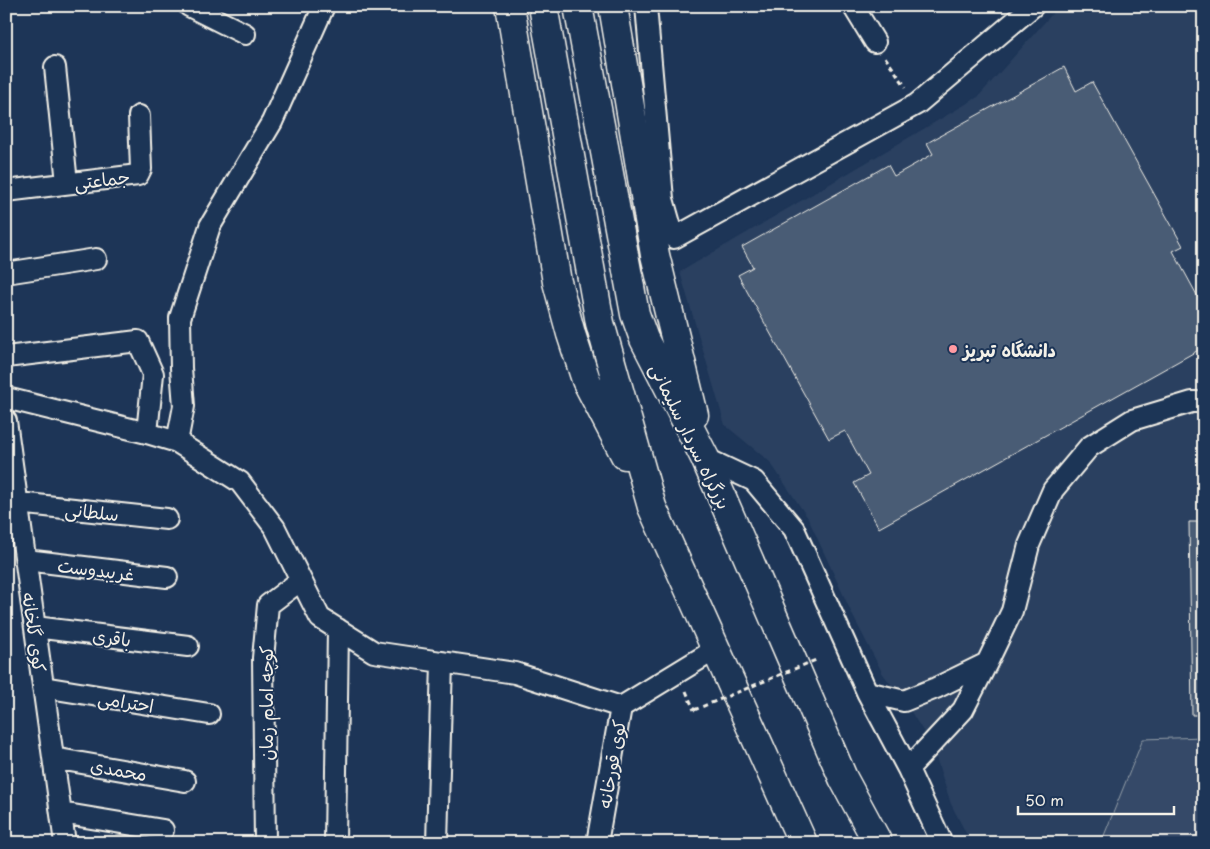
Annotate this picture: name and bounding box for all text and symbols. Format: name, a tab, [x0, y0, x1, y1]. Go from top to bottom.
street label: جماعتی	[73, 162, 131, 196]
place label: دانشگاه تبریز	[961, 336, 1056, 363]
marker: دانشگاه تبریز	[947, 343, 959, 355]
street label: بزرگراه سردار سلیمانی	[644, 358, 738, 514]
street label: سلطانی	[64, 495, 120, 527]
street label: غریبدوست	[56, 551, 136, 587]
street label: کوی گلخانه	[16, 590, 54, 674]
street label: باقری	[91, 621, 133, 653]
street label: کوچه امام زمان	[252, 645, 281, 761]
street label: احترامی	[96, 683, 156, 719]
street label: کوی قورخانه	[590, 717, 632, 811]
street label: محمدی	[89, 751, 149, 787]
scale bar	[1018, 784, 1174, 816]
text: 50 m	[1025, 788, 1064, 811]

